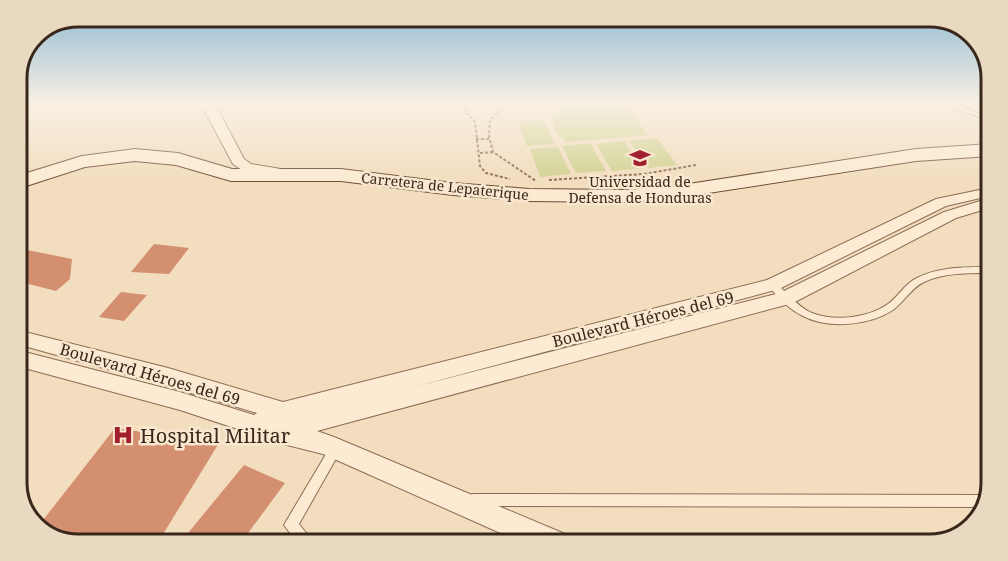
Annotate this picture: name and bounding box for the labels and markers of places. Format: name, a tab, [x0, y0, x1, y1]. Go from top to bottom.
school or university icon: Universidad de Defensa de Honduras	[628, 146, 652, 170]
place label: Universidad de Defensa de Honduras	[568, 172, 712, 207]
place label: Hospital Militar	[140, 422, 291, 449]
hospital icon: Hospital Militar	[111, 423, 135, 447]

